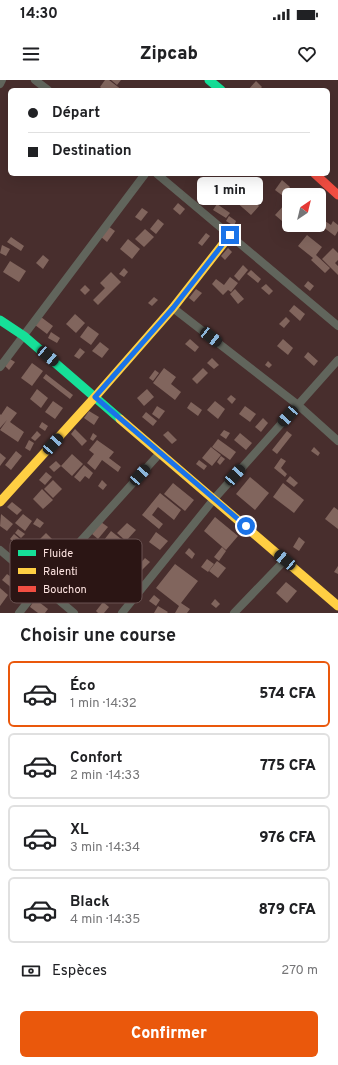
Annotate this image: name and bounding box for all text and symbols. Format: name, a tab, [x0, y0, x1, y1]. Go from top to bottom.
text: 14:30	[20, 5, 58, 24]
icon: menu	[20, 43, 42, 65]
text: Zipcab	[140, 43, 198, 66]
icon: heart	[296, 43, 318, 65]
text: Départ	[52, 104, 100, 123]
text: Destination	[52, 142, 132, 161]
callout: 1 min	[197, 177, 263, 205]
text: 1 min	[214, 183, 246, 199]
north arrow	[282, 188, 326, 232]
map controls	[282, 188, 326, 232]
route end	[221, 226, 239, 244]
car	[198, 325, 224, 349]
car	[35, 344, 61, 368]
car	[276, 403, 300, 429]
car	[41, 431, 65, 457]
car	[128, 462, 152, 488]
car	[223, 462, 247, 488]
route start	[237, 517, 255, 535]
legend	[10, 539, 142, 603]
text: Fluide	[43, 547, 73, 561]
car	[272, 548, 298, 572]
text: Ralenti	[43, 565, 78, 579]
text: Bouchon	[43, 583, 87, 597]
text: Choisir une course	[20, 625, 176, 648]
icon: car	[22, 676, 58, 712]
text: Éco	[70, 677, 95, 696]
text: 574 CFA	[259, 685, 316, 704]
text: 1 min · 14:32	[70, 696, 137, 712]
icon: car	[22, 748, 58, 784]
text: Confort	[70, 749, 122, 768]
text: 775 CFA	[260, 757, 316, 776]
text: 2 min · 14:33	[70, 768, 140, 784]
icon: car	[22, 820, 58, 856]
text: XL	[70, 821, 88, 840]
text: 976 CFA	[259, 829, 316, 848]
text: 3 min · 14:34	[70, 840, 140, 856]
icon: car	[22, 892, 58, 928]
text: Black	[70, 893, 110, 912]
text: 879 CFA	[258, 901, 316, 920]
text: 4 min · 14:35	[70, 912, 140, 928]
icon: cash	[20, 960, 42, 982]
text: Espèces	[52, 962, 107, 981]
text: 270 m	[281, 963, 318, 979]
button: Confirmer	[20, 1011, 318, 1057]

